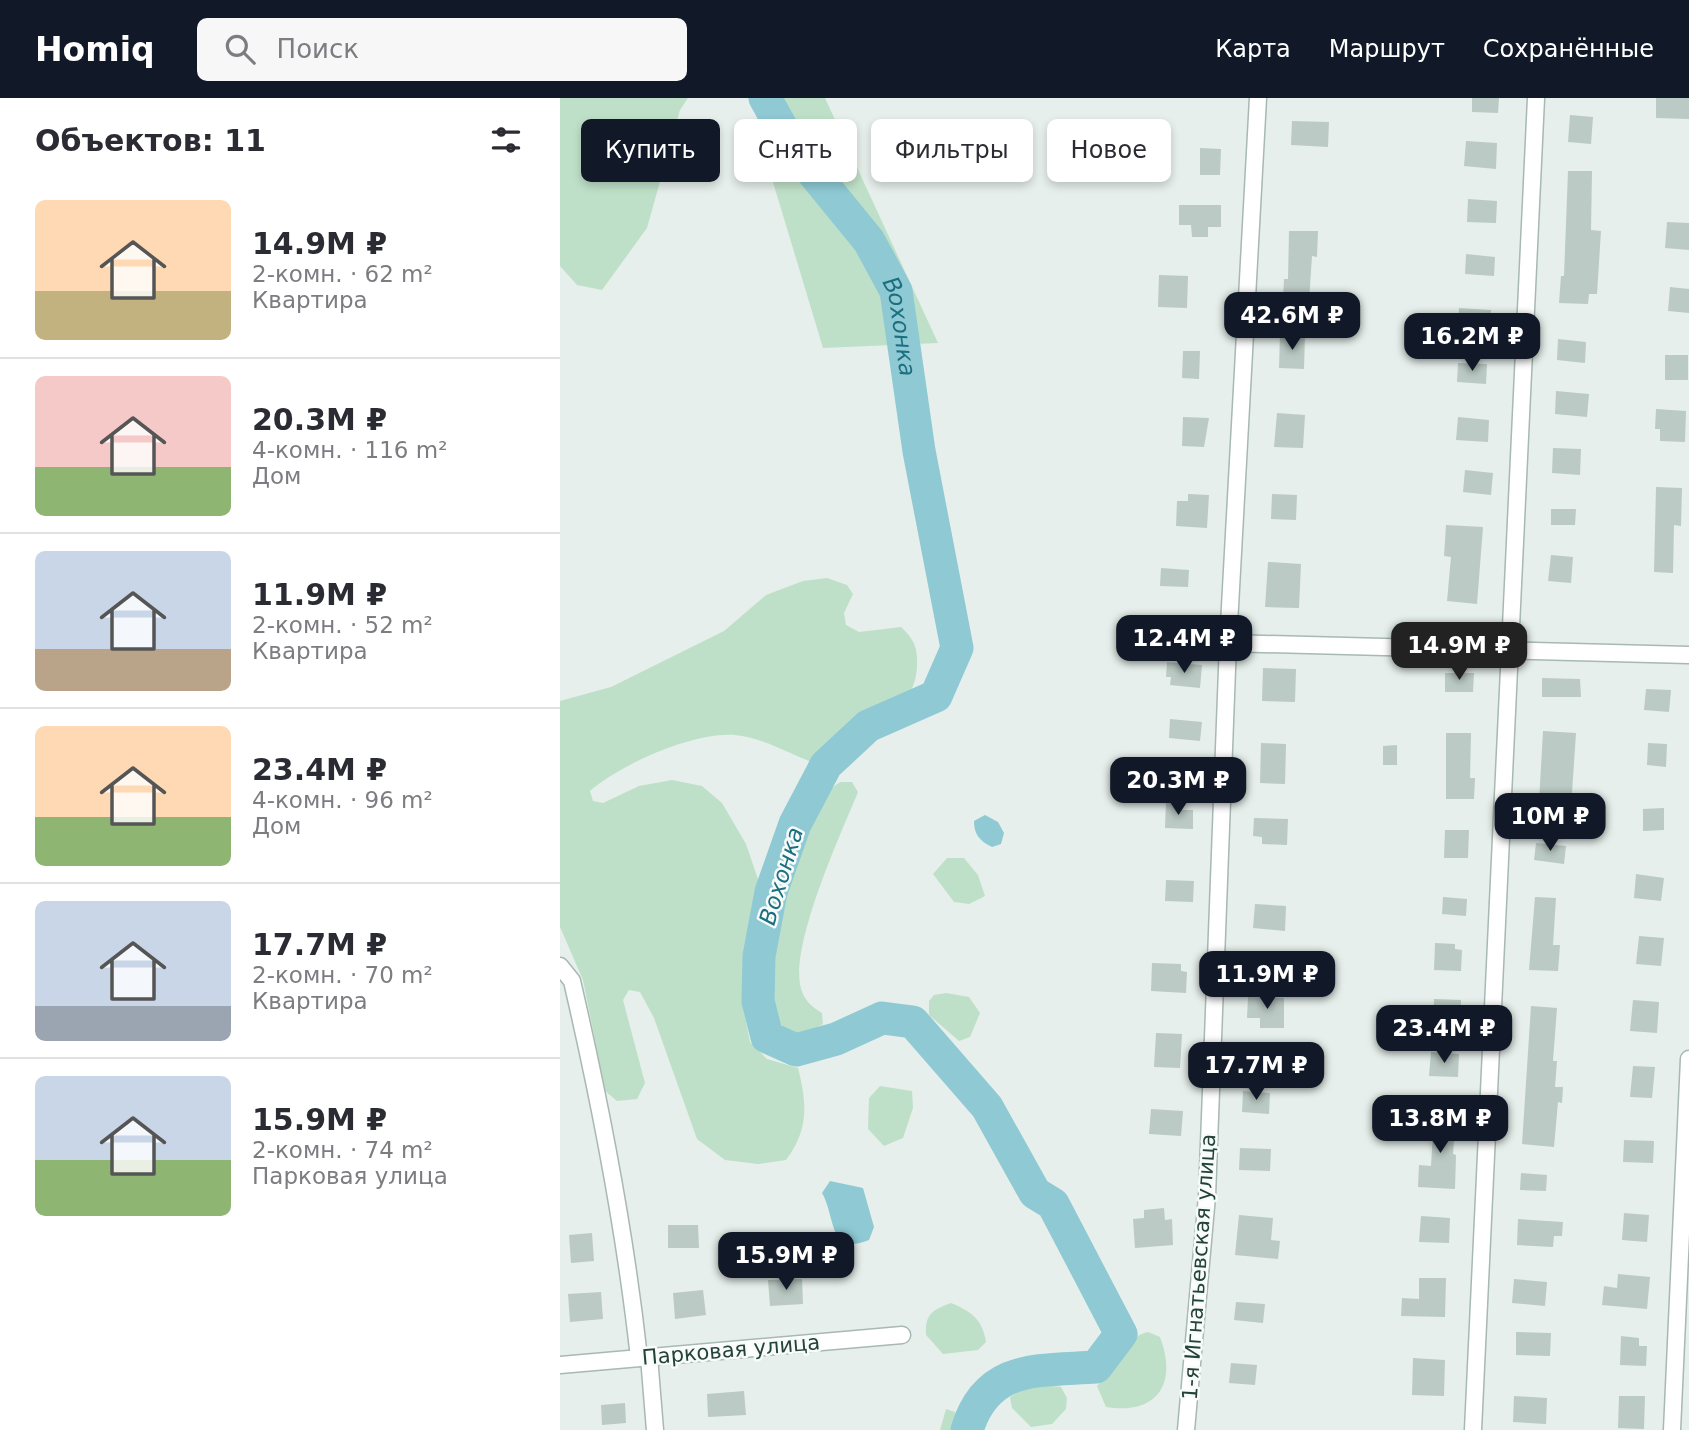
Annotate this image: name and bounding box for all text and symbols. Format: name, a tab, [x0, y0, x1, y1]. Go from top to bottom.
search box	[197, 18, 687, 81]
text: Homiq	[35, 30, 155, 69]
icon: search	[221, 30, 259, 68]
text: Поиск	[277, 34, 359, 64]
text: Карта	[1215, 35, 1291, 63]
text: Маршрут	[1329, 35, 1445, 63]
text: Сохранённые	[1483, 35, 1654, 63]
chip: Купить	[581, 119, 720, 182]
chip: Снять	[734, 119, 857, 182]
chip: Фильтры	[871, 119, 1033, 182]
chip: Новое	[1047, 119, 1171, 182]
icon: filters	[487, 121, 525, 159]
text: Объектов: 11	[35, 123, 266, 158]
text: 14.9M ₽	[252, 226, 387, 261]
icon: home	[91, 228, 175, 312]
text: 2-комн. · 62 m²	[252, 261, 433, 287]
water label: Вохонка	[878, 272, 921, 378]
text: Квартира	[252, 287, 368, 313]
pin: 42.6M ₽	[1227, 292, 1357, 352]
text: 42.6M ₽	[1240, 302, 1344, 328]
pin: 16.2M ₽	[1407, 314, 1537, 373]
text: 16.2M ₽	[1420, 323, 1524, 349]
text: 20.3M ₽	[252, 402, 387, 437]
icon: home	[91, 404, 175, 488]
text: 4-комн. · 116 m²	[252, 437, 447, 463]
text: Дом	[252, 463, 301, 489]
text: 11.9M ₽	[252, 577, 387, 612]
icon: home	[91, 579, 175, 663]
text: 2-комн. · 52 m²	[252, 612, 433, 638]
pin: 12.4M ₽	[1119, 616, 1249, 675]
pin: 14.9M ₽	[1394, 622, 1524, 682]
text: 12.4M ₽	[1132, 625, 1236, 651]
text: 14.9M ₽	[1407, 632, 1511, 658]
text: Квартира	[252, 638, 368, 664]
text: 23.4M ₽	[252, 752, 387, 787]
icon: home	[91, 754, 175, 838]
pin: 20.3M ₽	[1113, 758, 1243, 817]
text: 20.3M ₽	[1126, 767, 1230, 793]
text: 4-комн. · 96 m²	[252, 787, 433, 813]
pin: 10M ₽	[1501, 794, 1599, 853]
text: 10M ₽	[1511, 803, 1589, 829]
text: Дом	[252, 813, 301, 839]
water label: Вохонка	[754, 824, 808, 928]
text: 17.7M ₽	[252, 927, 387, 962]
icon: home	[91, 929, 175, 1013]
pin: 11.9M ₽	[1202, 951, 1332, 1011]
text: 11.9M ₽	[1215, 961, 1319, 987]
text: 2-комн. · 70 m²	[252, 962, 433, 988]
text: Квартира	[252, 988, 368, 1014]
pin: 23.4M ₽	[1379, 1006, 1509, 1065]
text: 23.4M ₽	[1392, 1015, 1496, 1041]
pin: 17.7M ₽	[1191, 1042, 1321, 1102]
text: 17.7M ₽	[1204, 1052, 1308, 1078]
pin: 13.8M ₽	[1375, 1096, 1505, 1155]
text: 15.9M ₽	[252, 1102, 387, 1137]
icon: home	[91, 1104, 175, 1188]
text: 13.8M ₽	[1388, 1105, 1492, 1131]
street label: 1-я Игнатьевская улица	[1178, 1133, 1220, 1401]
text: 2-комн. · 74 m²	[252, 1137, 433, 1163]
text: Парковая улица	[252, 1163, 448, 1189]
pin: 15.9M ₽	[721, 1232, 851, 1292]
text: 15.9M ₽	[734, 1242, 838, 1268]
street label: Парковая улица	[641, 1330, 821, 1370]

